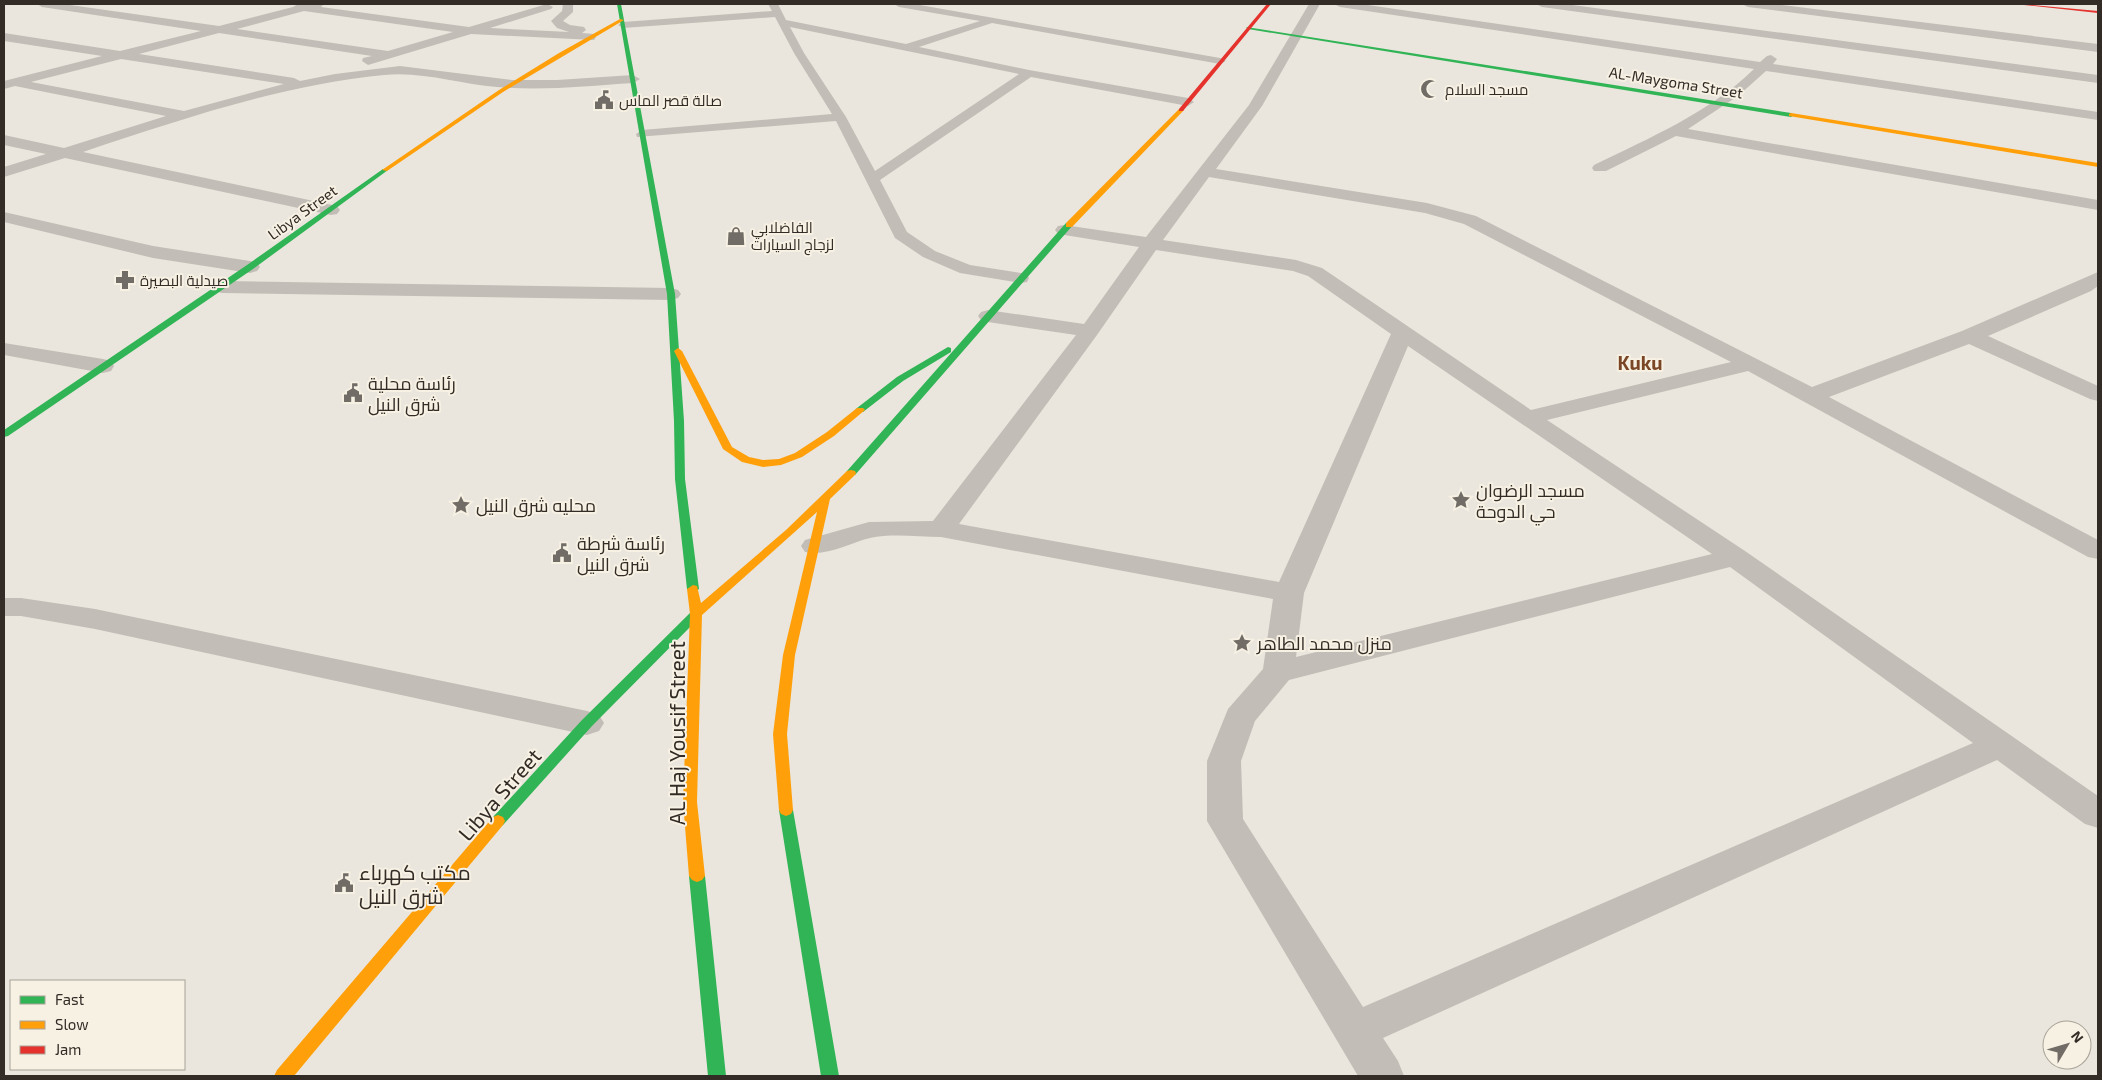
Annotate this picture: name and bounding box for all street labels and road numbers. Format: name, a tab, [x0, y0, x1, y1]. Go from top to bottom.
street label: AL-Maygoma Street	[1608, 63, 1745, 102]
street label: Libya Street	[264, 181, 340, 243]
street label: AL Haj Yousif Street	[664, 641, 690, 825]
street label: Libya Street	[452, 743, 546, 845]

